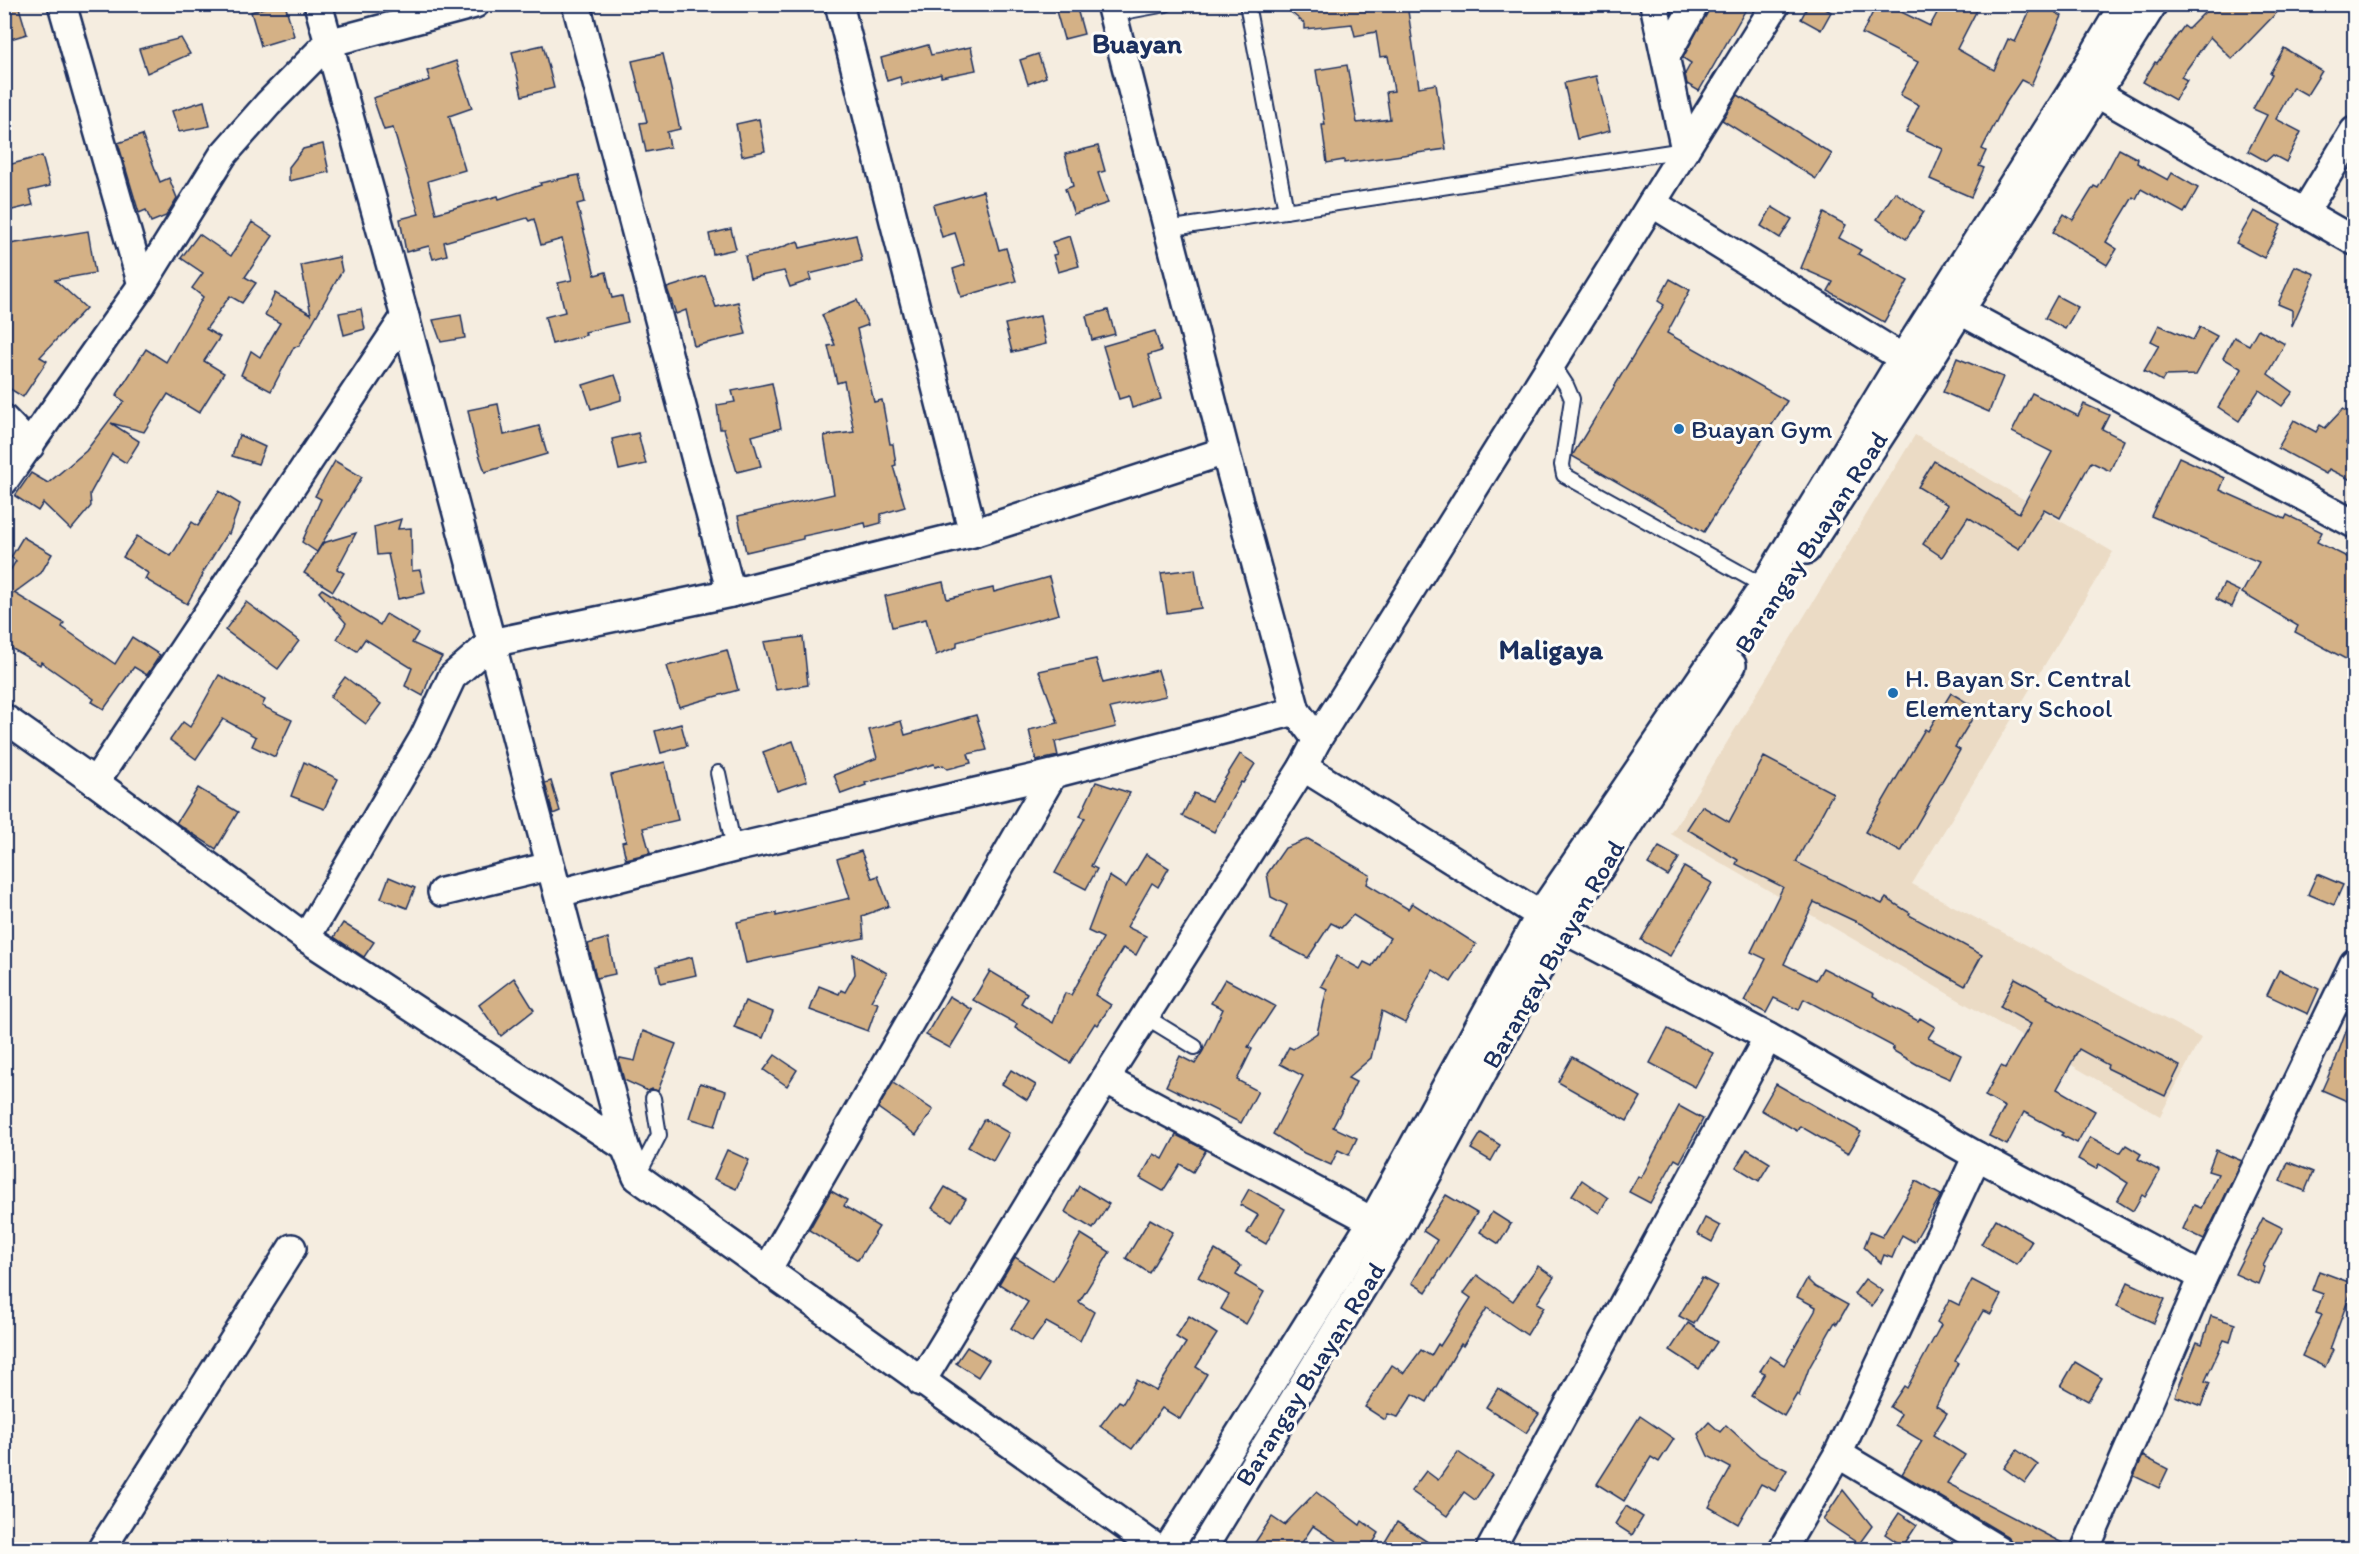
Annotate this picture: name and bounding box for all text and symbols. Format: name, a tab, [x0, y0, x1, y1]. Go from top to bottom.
district label: Buayan	[1092, 26, 1182, 60]
place label: Buayan Gym	[1691, 413, 1833, 445]
marker: Buayan Gym	[1672, 422, 1686, 436]
street label: Barangay Buayan Road	[1727, 424, 1895, 659]
district label: Maligaya	[1499, 633, 1604, 666]
place label: H. Bayan Sr. Central Elementary School	[1905, 662, 2131, 724]
marker: H. Bayan Sr. Central Elementary School	[1886, 686, 1900, 700]
street label: Barangay Buayan Road	[1475, 834, 1632, 1074]
street label: Barangay Buayan Road	[1228, 1255, 1392, 1492]

